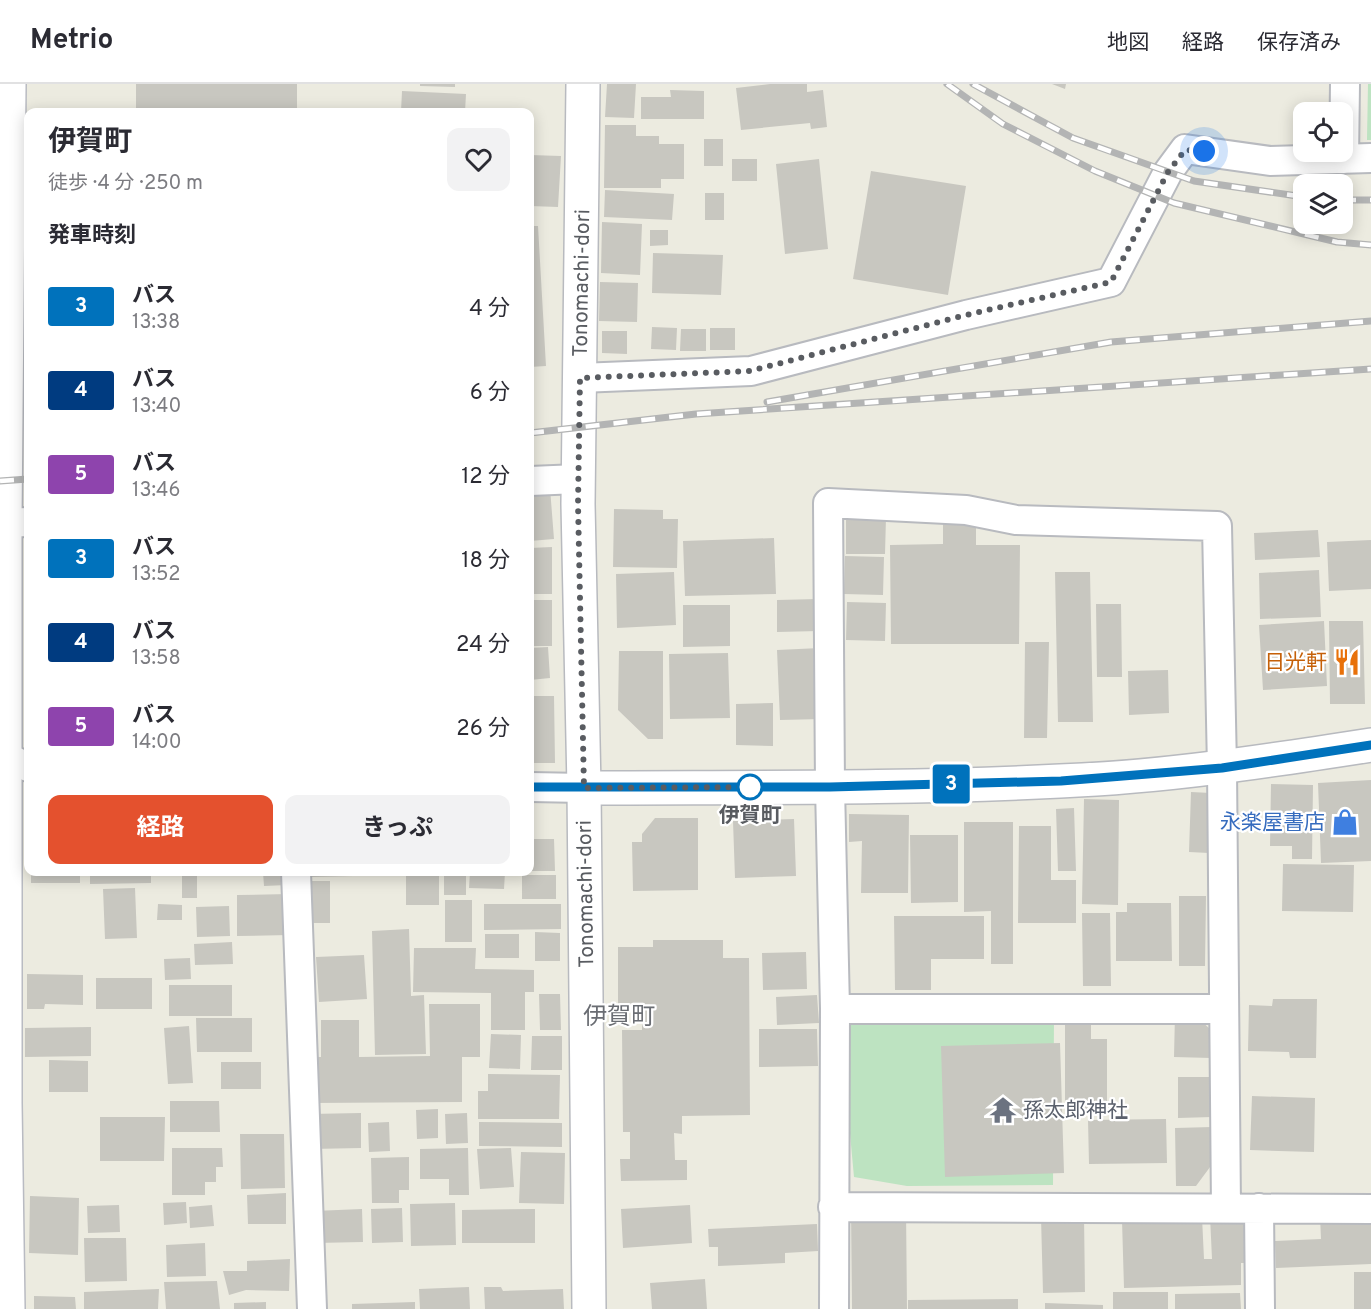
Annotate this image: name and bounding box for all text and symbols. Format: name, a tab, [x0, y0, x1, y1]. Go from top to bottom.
text: Metrio	[30, 23, 113, 59]
text: 地図	[1107, 30, 1149, 57]
text: 経路	[1182, 30, 1224, 57]
text: 保存済み	[1257, 30, 1341, 57]
map controls	[1293, 102, 1353, 234]
button: locate	[1293, 102, 1353, 162]
text: 伊賀町	[48, 125, 132, 161]
button: heart	[447, 128, 510, 191]
your location	[1189, 136, 1219, 166]
text: 徒歩 · 4 分 · 250 m	[48, 171, 203, 197]
button: layers	[1293, 174, 1353, 234]
street label: Tonomachi-dori	[568, 209, 597, 357]
text: 発車時刻	[48, 223, 136, 250]
text: バス	[132, 283, 176, 310]
text: 3	[75, 293, 87, 320]
text: 4 分	[469, 296, 510, 323]
text: 13:38	[132, 310, 180, 336]
text: バス	[132, 367, 176, 394]
text: 4	[74, 377, 88, 404]
text: 6 分	[470, 380, 510, 407]
text: 13:40	[132, 394, 181, 420]
text: バス	[132, 451, 176, 478]
text: 5	[75, 461, 87, 488]
text: 12 分	[461, 464, 510, 491]
text: 13:46	[132, 478, 180, 504]
text: バス	[132, 535, 176, 562]
text: 3	[75, 545, 87, 572]
text: 18 分	[461, 548, 510, 575]
text: 13:52	[132, 562, 181, 588]
text: バス	[132, 619, 176, 646]
text: 4	[74, 629, 88, 656]
text: 24 分	[456, 632, 510, 659]
text: 13:58	[132, 646, 181, 672]
restaurant icon: 日光軒	[1332, 647, 1362, 677]
place label: 日光軒	[1264, 650, 1327, 677]
text: バス	[132, 703, 176, 730]
text: 5	[75, 713, 87, 740]
text: 26 分	[456, 716, 510, 743]
text: 14:00	[132, 730, 182, 756]
line badge: 3	[932, 764, 970, 804]
text: 3	[945, 771, 957, 798]
marker: 伊賀町	[737, 774, 763, 800]
button: 経路	[48, 795, 273, 864]
button: きっぷ	[285, 795, 510, 864]
place label: 伊賀町	[719, 803, 782, 830]
shop icon: 永楽屋書店	[1330, 807, 1360, 837]
place label: 永楽屋書店	[1220, 810, 1325, 837]
street label: Tonomachi-dori	[572, 820, 601, 968]
district label: 伊賀町	[583, 1003, 655, 1033]
temple icon: 孫太郎神社	[988, 1095, 1018, 1125]
place label: 孫太郎神社	[1023, 1098, 1128, 1125]

